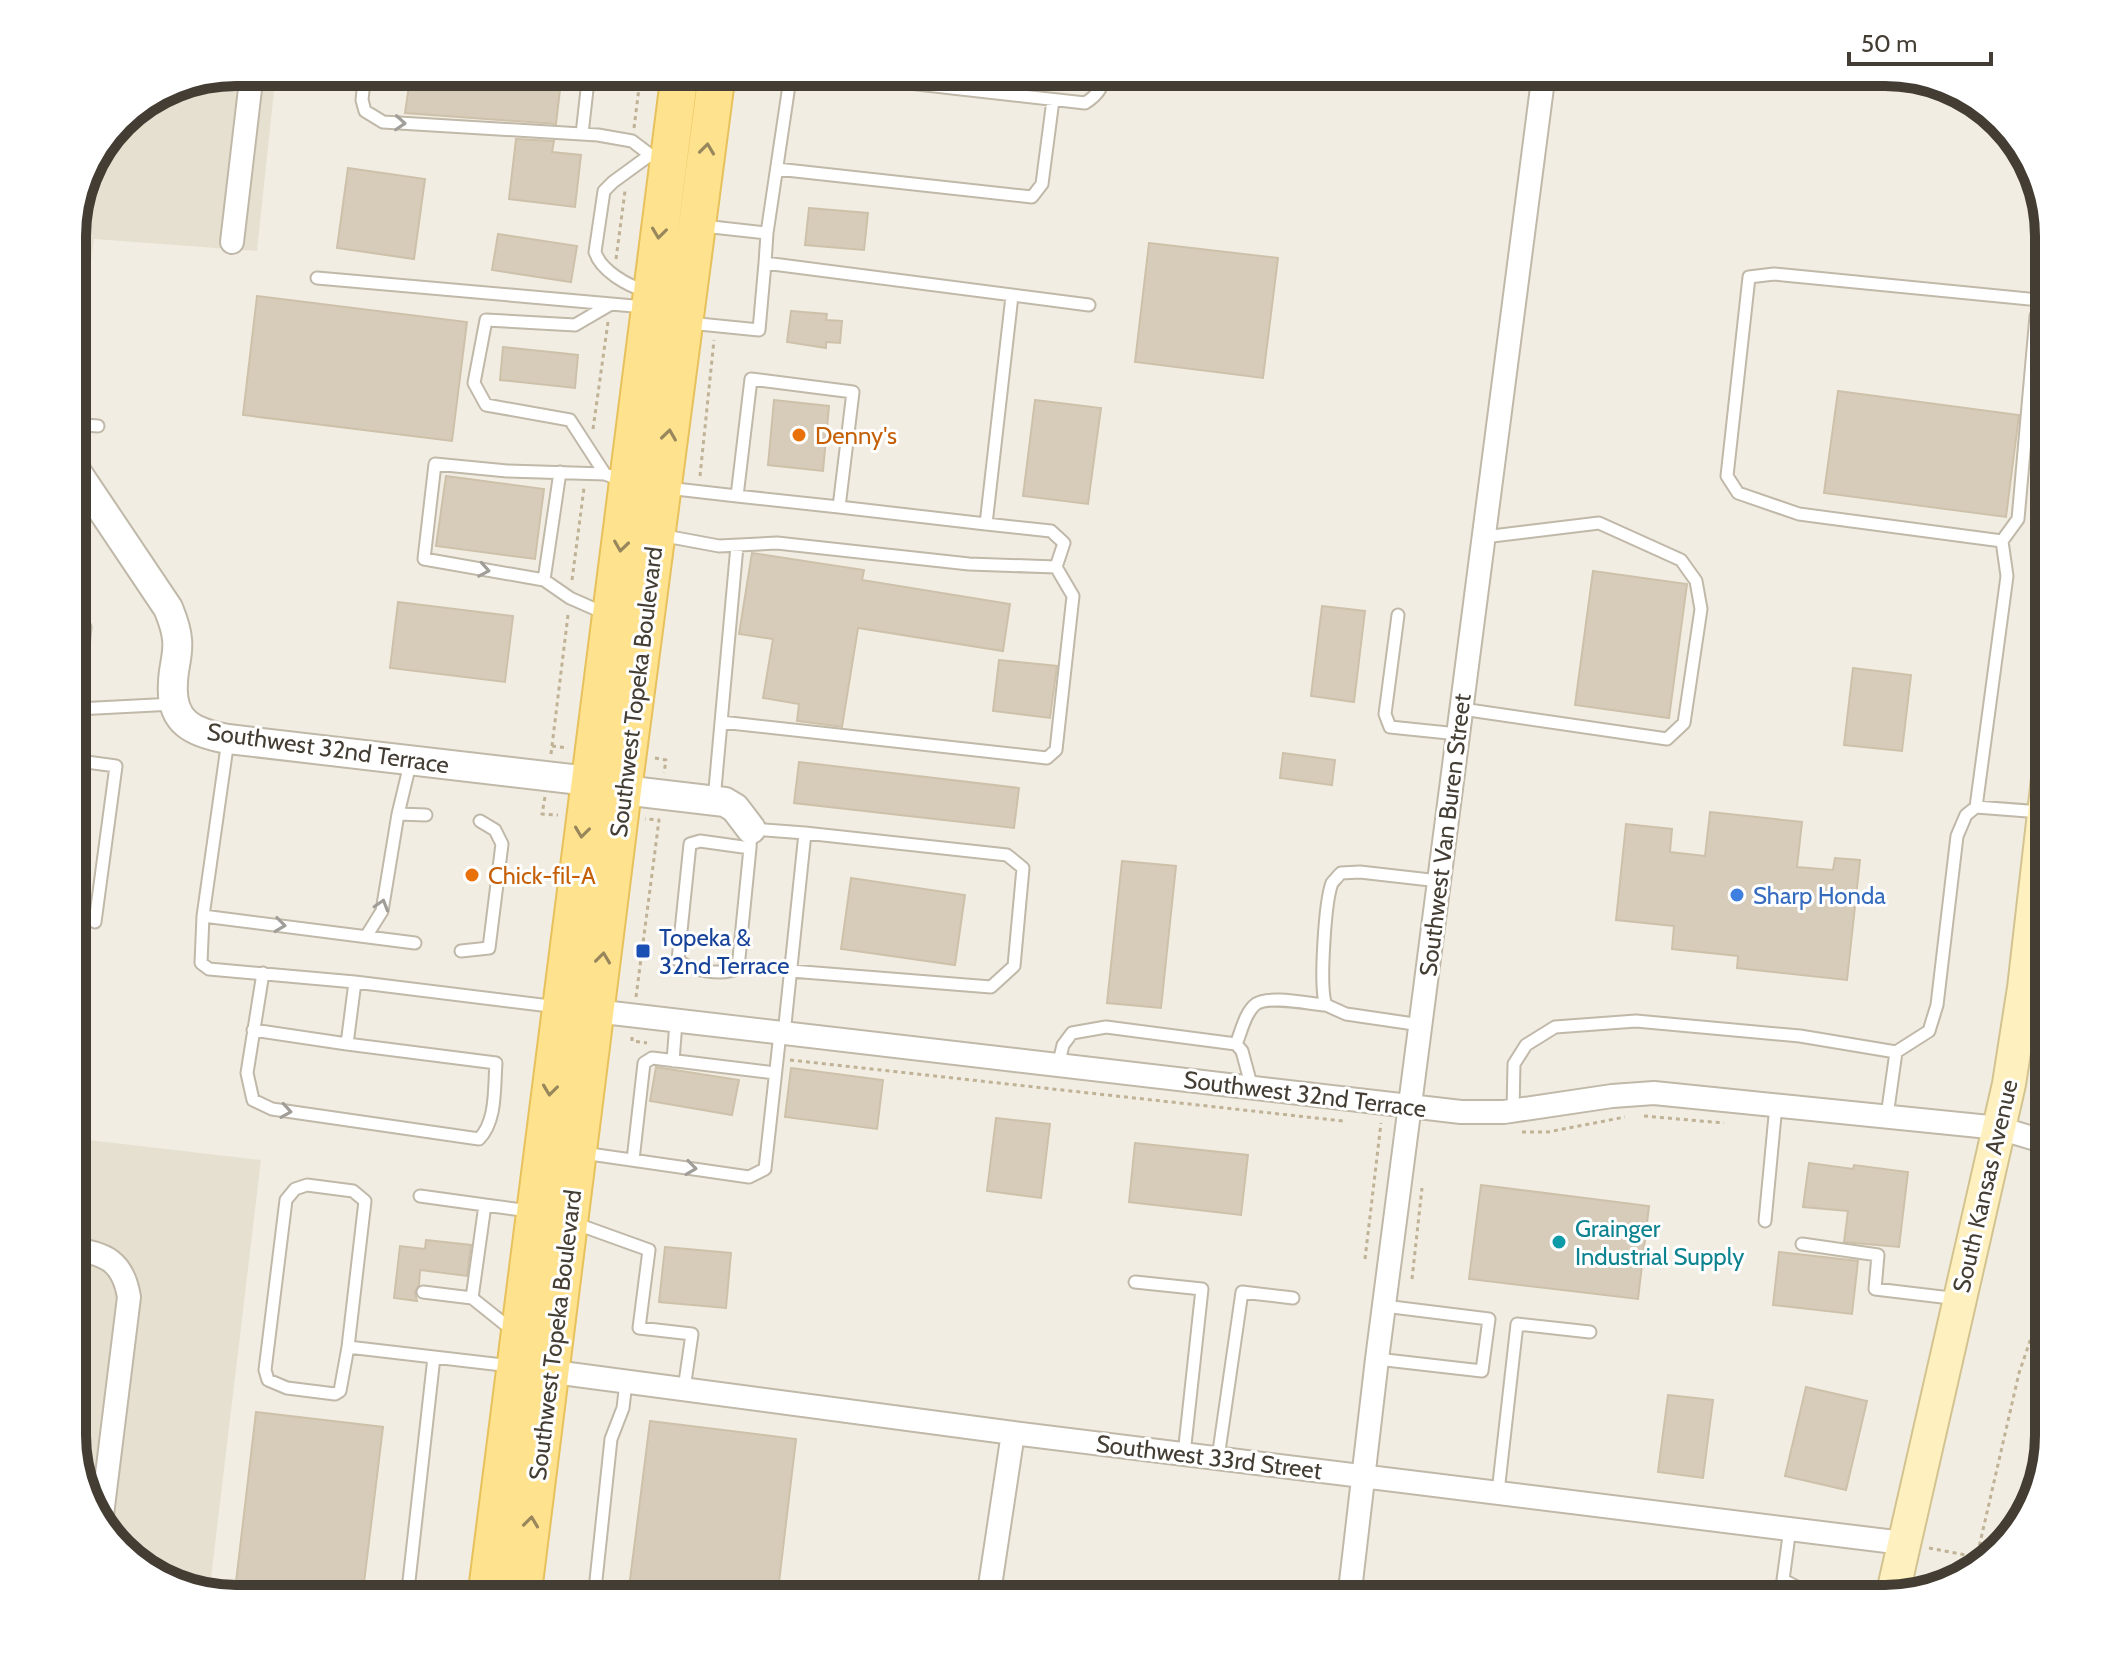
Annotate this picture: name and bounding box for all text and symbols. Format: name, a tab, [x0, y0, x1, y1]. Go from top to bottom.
scale bar	[1849, 16, 1991, 66]
text: 50 m	[1861, 29, 1917, 58]
one-way arrow	[394, 114, 407, 131]
one-way arrow	[698, 142, 715, 156]
one-way arrow	[651, 227, 668, 240]
place label: Denny's	[815, 421, 897, 450]
marker: Denny's	[790, 426, 808, 444]
one-way arrow	[660, 428, 677, 442]
one-way arrow	[613, 539, 630, 553]
street label: Southwest Topeka Boulevard	[604, 545, 668, 839]
one-way arrow	[477, 560, 491, 577]
street label: Southwest Van Buren Street	[1413, 692, 1477, 978]
street label: Southwest 32nd Terrace	[205, 717, 451, 779]
one-way arrow	[574, 825, 591, 839]
place label: Chick-fil-A	[488, 861, 596, 890]
marker: Chick-fil-A	[463, 866, 481, 884]
place label: Sharp Honda	[1753, 881, 1886, 910]
marker: Sharp Honda	[1728, 886, 1746, 904]
one-way arrow	[373, 899, 389, 912]
one-way arrow	[274, 916, 287, 933]
place label: Topeka & 32nd Terrace	[659, 923, 789, 980]
marker: Topeka & 32nd Terrace	[634, 942, 652, 960]
one-way arrow	[594, 951, 611, 965]
street label: Southwest 32nd Terrace	[1182, 1065, 1428, 1123]
street label: South Kansas Avenue	[1946, 1077, 2024, 1295]
one-way arrow	[542, 1083, 559, 1097]
one-way arrow	[279, 1102, 293, 1119]
one-way arrow	[684, 1159, 698, 1176]
street label: Southwest Topeka Boulevard	[523, 1188, 587, 1482]
place label: Grainger Industrial Supply	[1575, 1214, 1744, 1271]
marker: Grainger Industrial Supply	[1550, 1233, 1568, 1251]
street label: Southwest 33rd Street	[1094, 1429, 1324, 1485]
one-way arrow	[523, 1515, 540, 1528]

